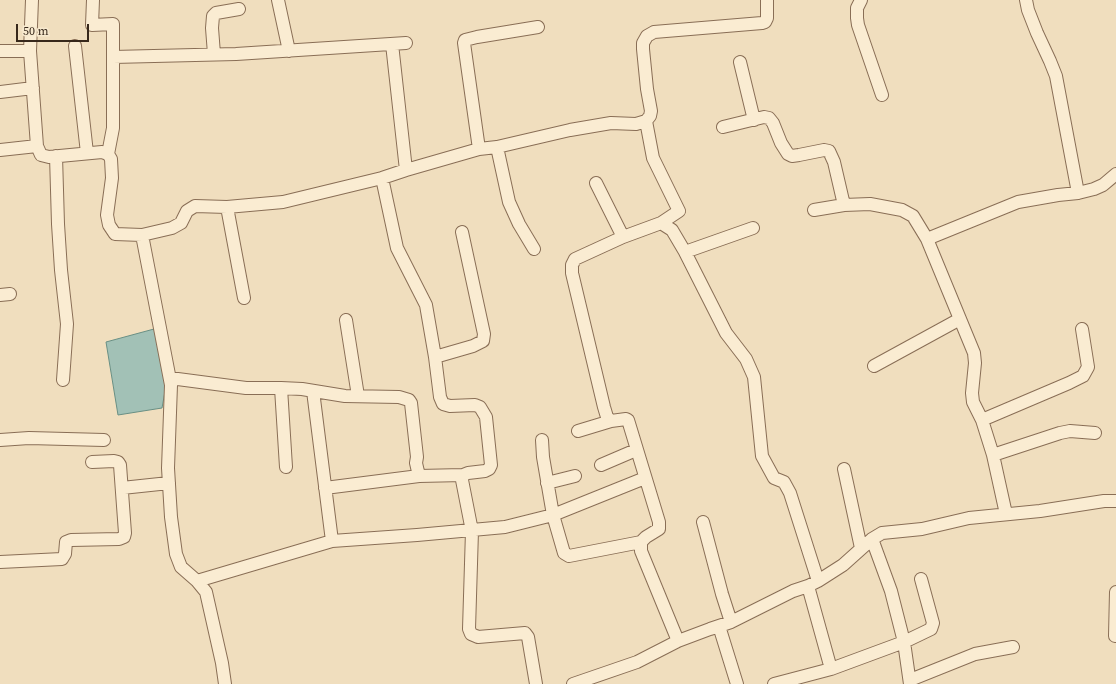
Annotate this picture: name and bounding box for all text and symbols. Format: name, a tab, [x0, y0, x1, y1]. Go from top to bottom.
scale bar	[18, 16, 91, 42]
text: 50 m	[23, 23, 49, 39]

